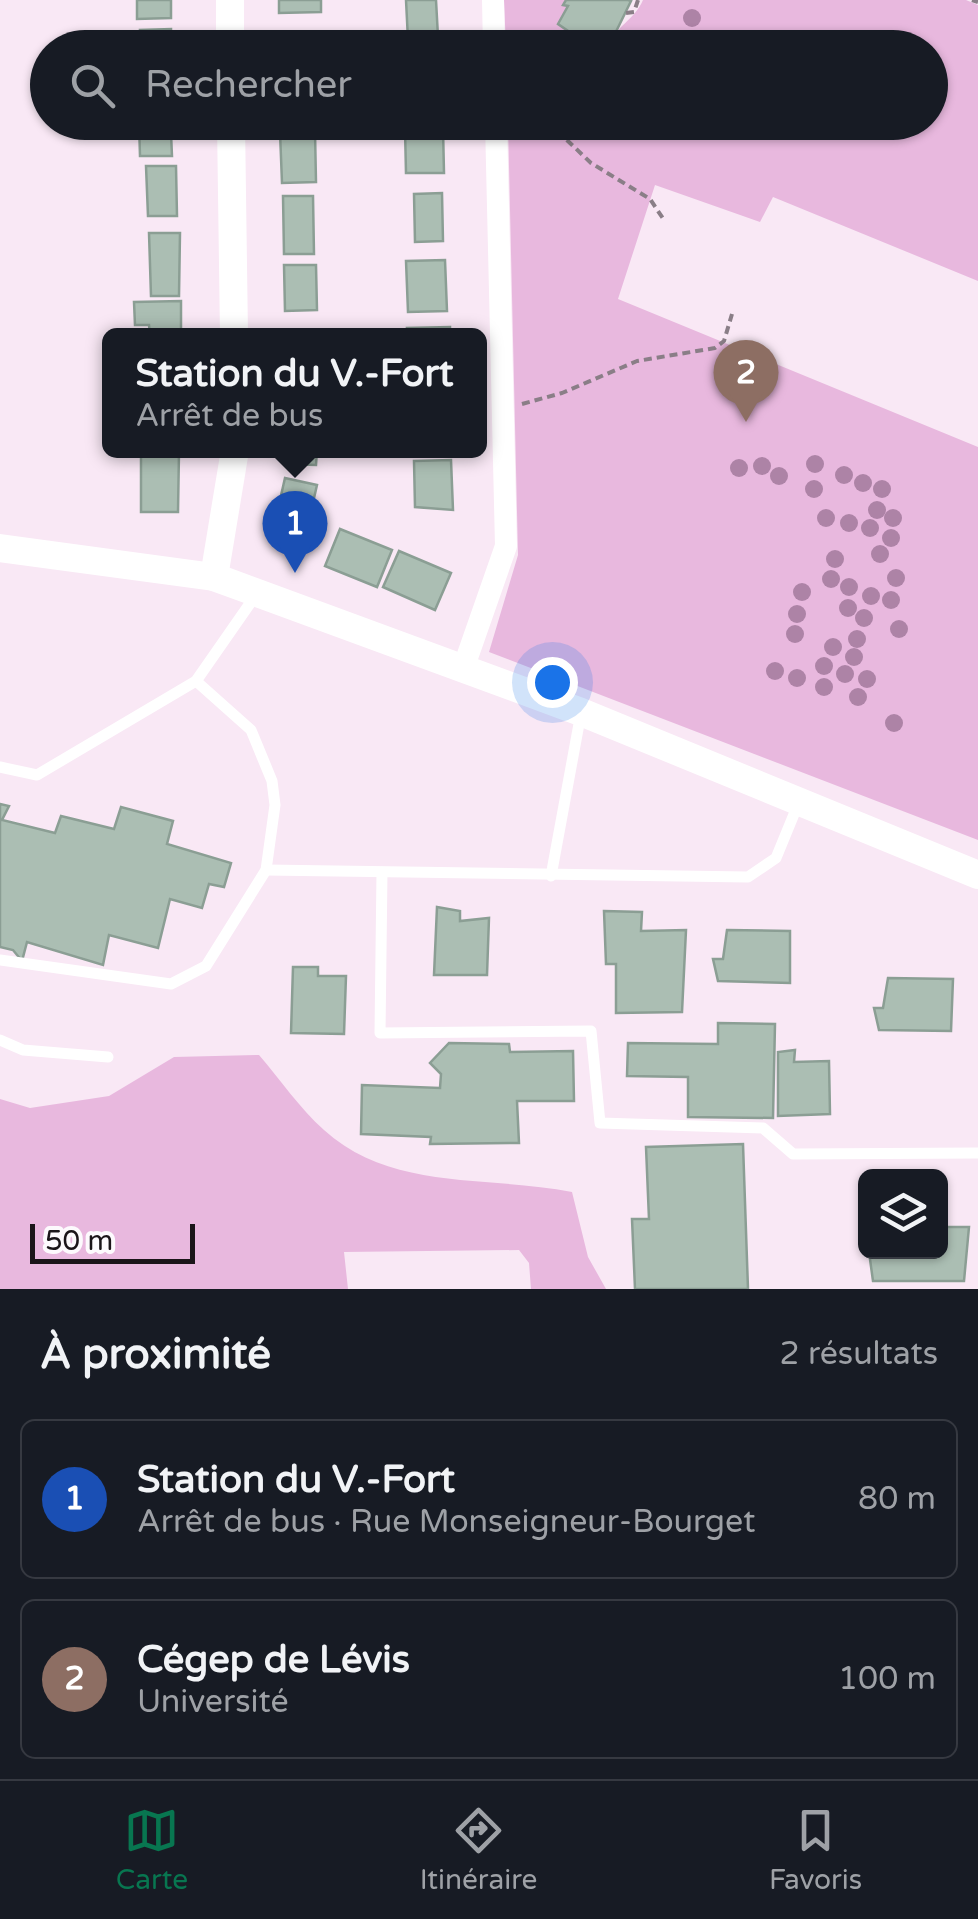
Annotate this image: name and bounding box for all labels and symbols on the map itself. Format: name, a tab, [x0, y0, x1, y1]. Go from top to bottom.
pin: 2	[714, 340, 778, 422]
pin: 1	[262, 490, 328, 573]
your location	[527, 657, 578, 708]
scale bar	[30, 1219, 195, 1264]

